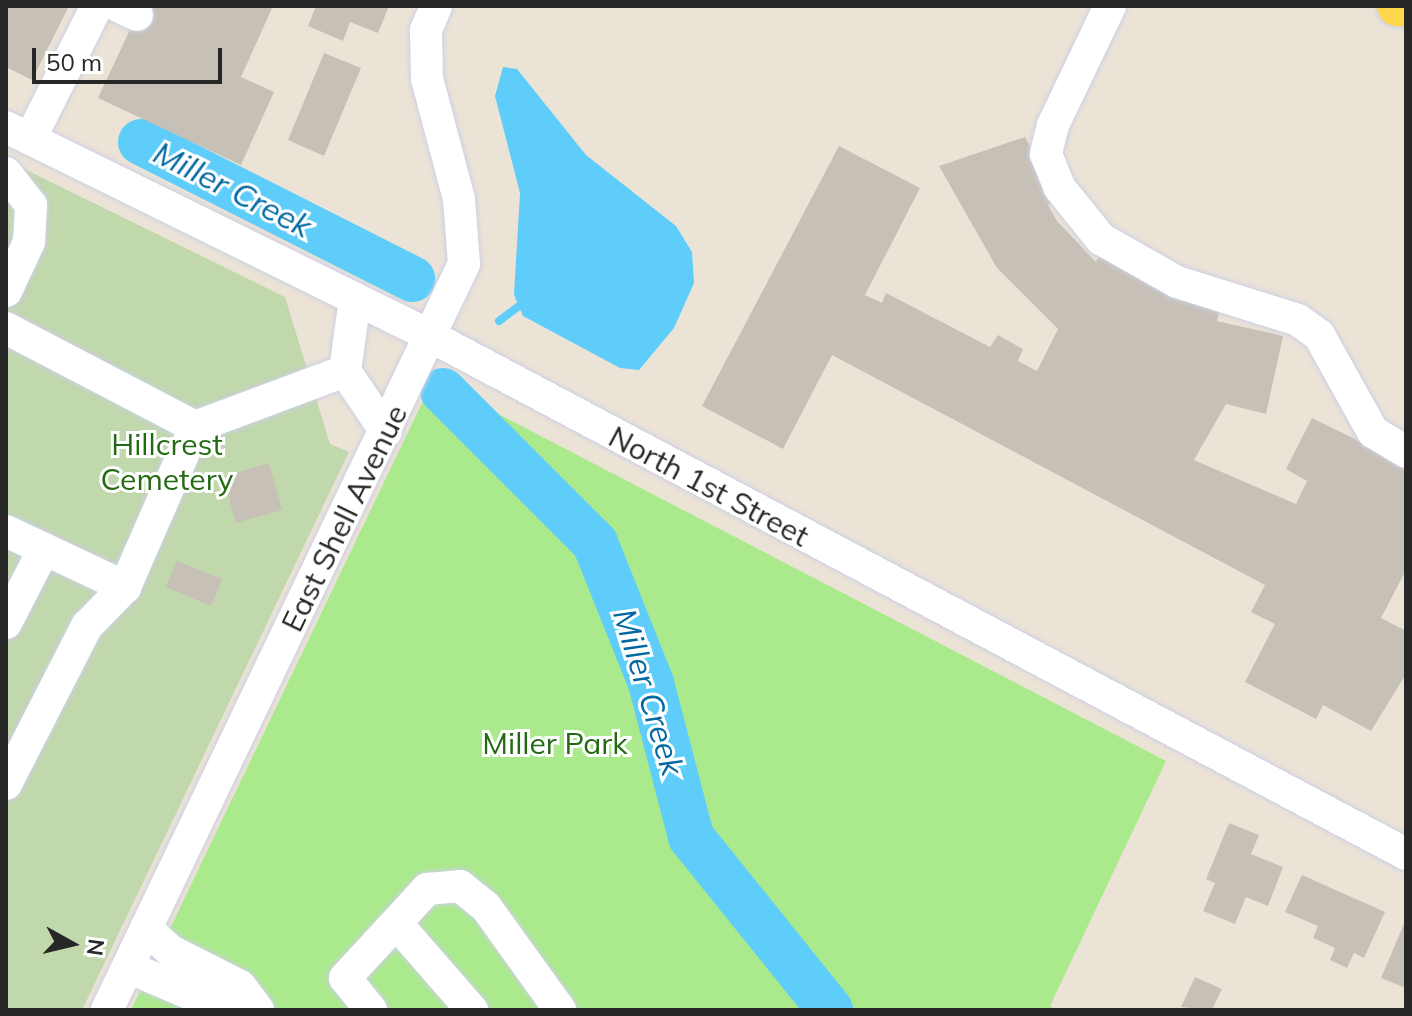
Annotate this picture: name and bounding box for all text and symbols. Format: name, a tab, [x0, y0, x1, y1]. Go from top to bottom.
scale bar	[36, 32, 226, 82]
text: 50 m	[46, 47, 102, 77]
water label: Miller Creek	[148, 133, 318, 245]
street label: East Shell Avenue	[274, 399, 414, 637]
street label: North 1st Street	[603, 418, 815, 554]
park label: Hillcrest Cemetery	[101, 426, 233, 496]
water label: Miller Creek	[605, 604, 693, 780]
park label: Miller Park	[482, 725, 628, 761]
north arrow	[32, 904, 112, 984]
text: N	[81, 937, 111, 958]

